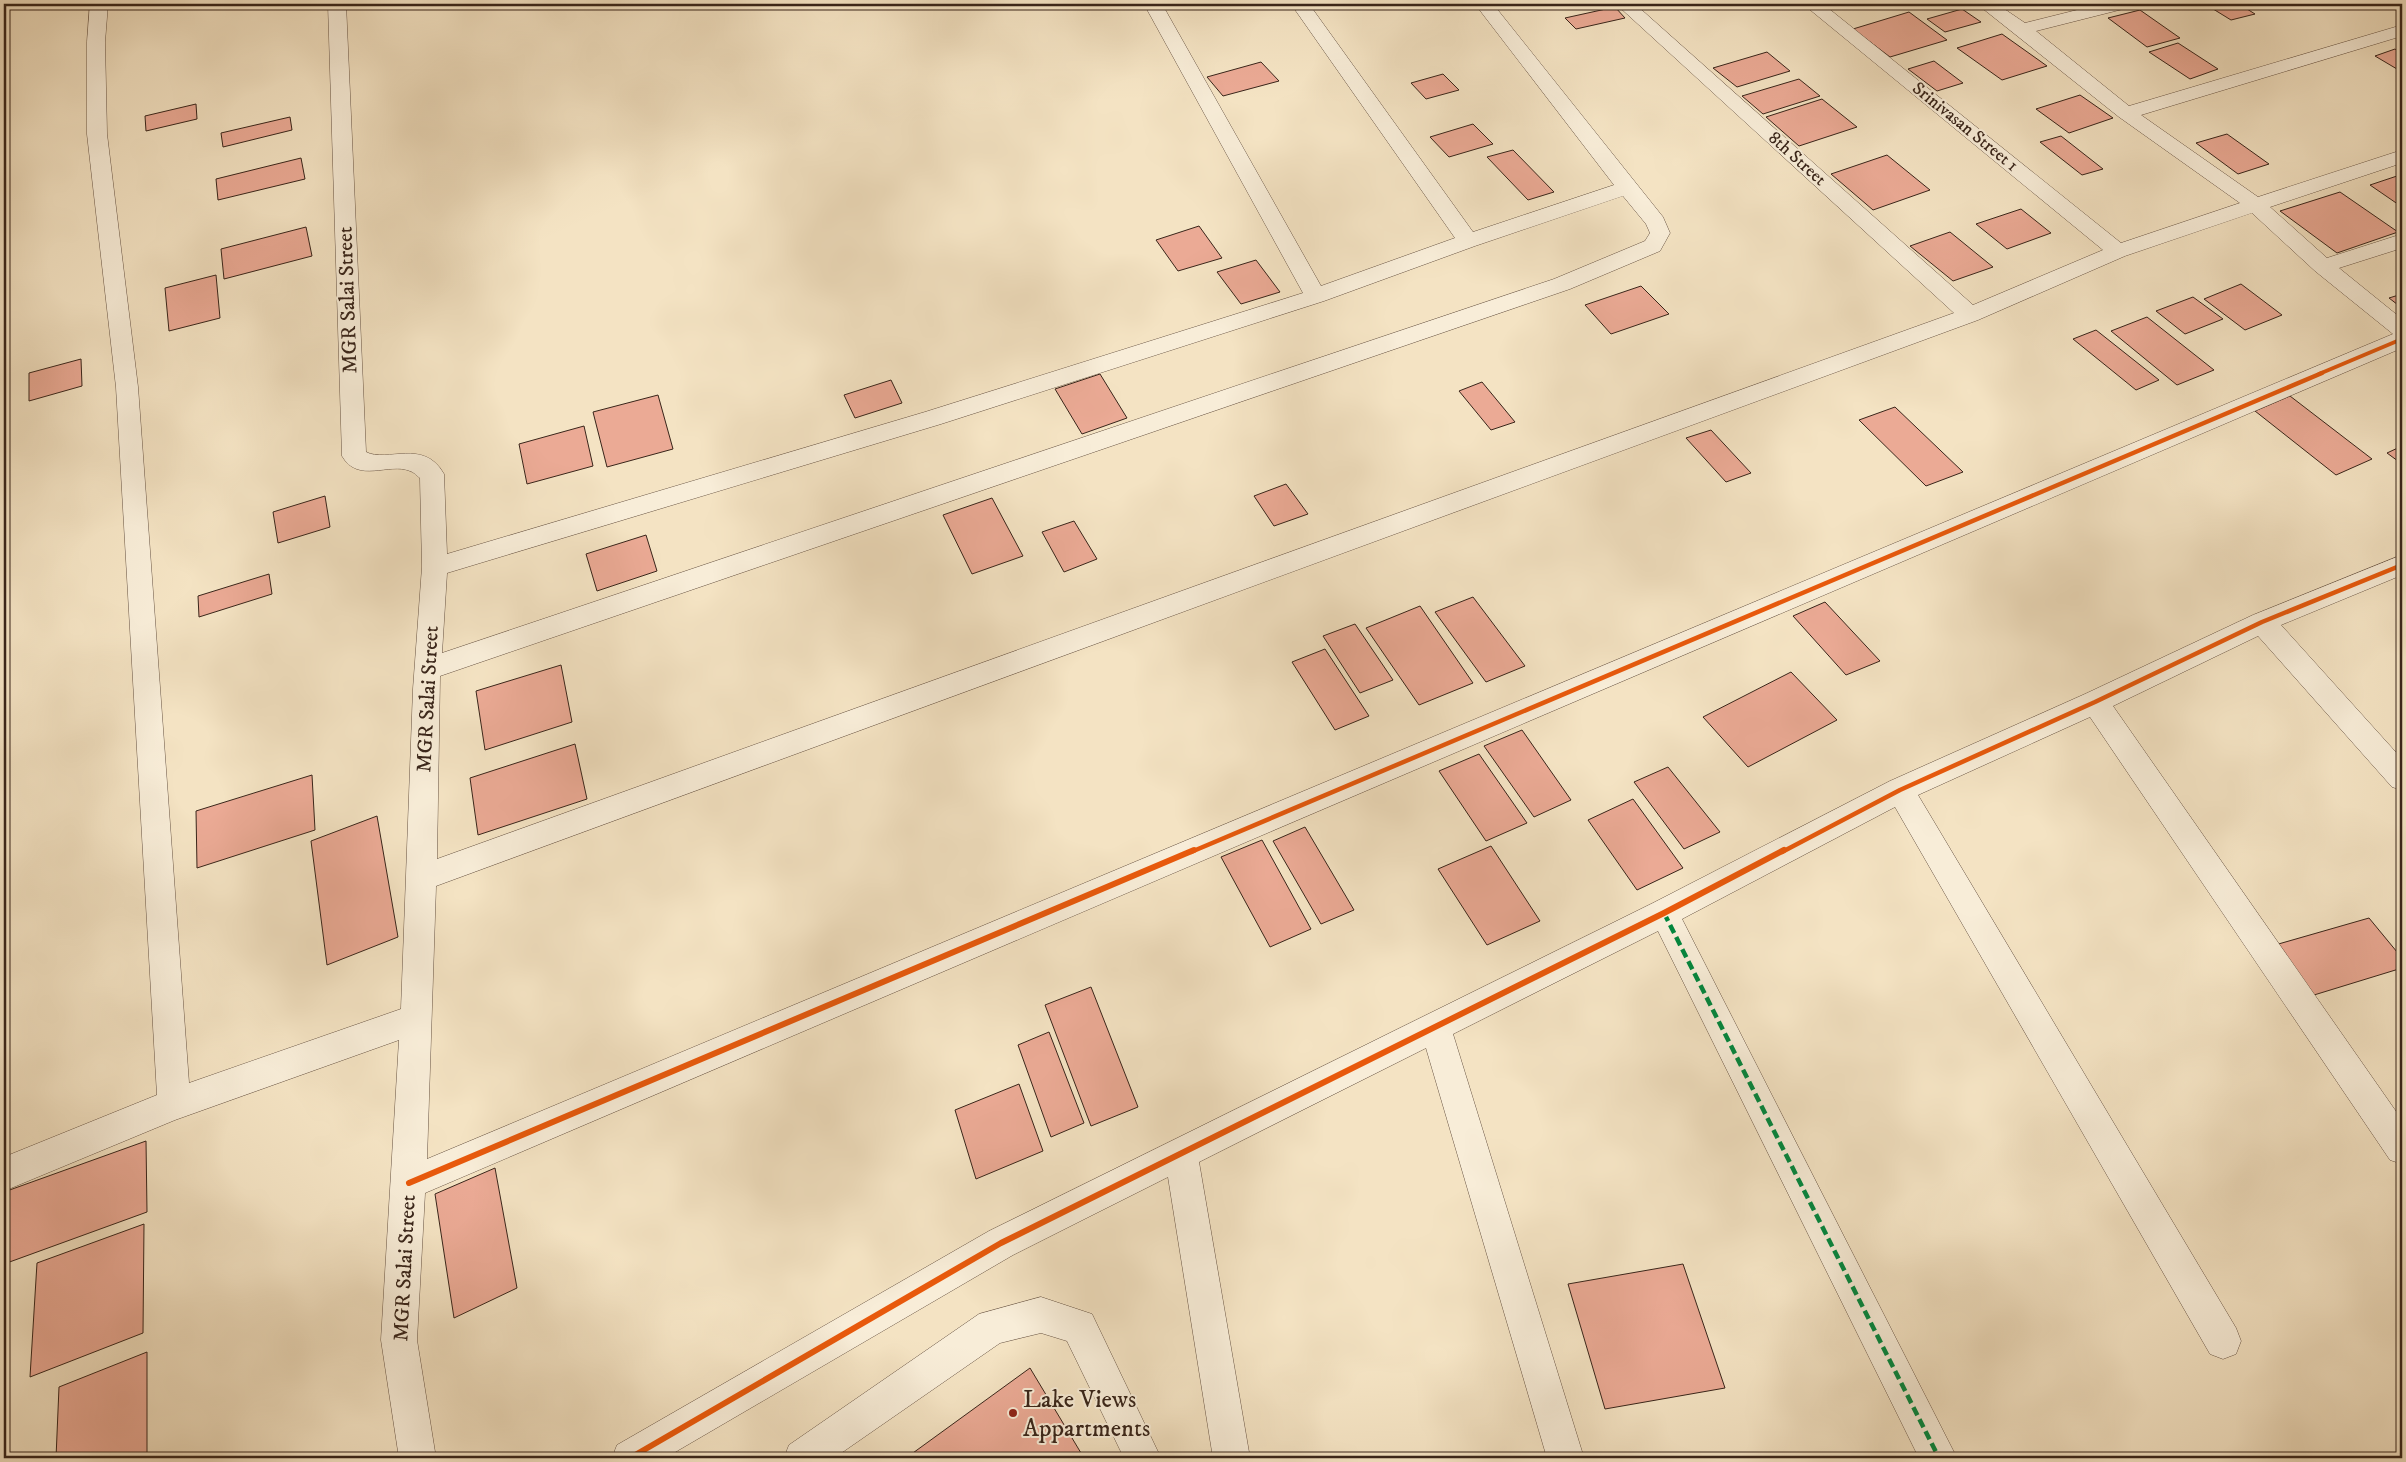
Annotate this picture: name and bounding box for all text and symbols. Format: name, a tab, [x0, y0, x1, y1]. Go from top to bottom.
street label: Srinivasan Street 1	[1907, 77, 2023, 177]
street label: 8th Street	[1763, 127, 1831, 191]
street label: MGR Salai Street	[332, 226, 364, 374]
street label: MGR Salai Street	[411, 625, 445, 773]
street label: MGR Salai Street	[388, 1194, 422, 1342]
place label: Lake Views Appartments	[1023, 1384, 1150, 1444]
marker: Lake Views Appartments	[1007, 1407, 1019, 1419]

